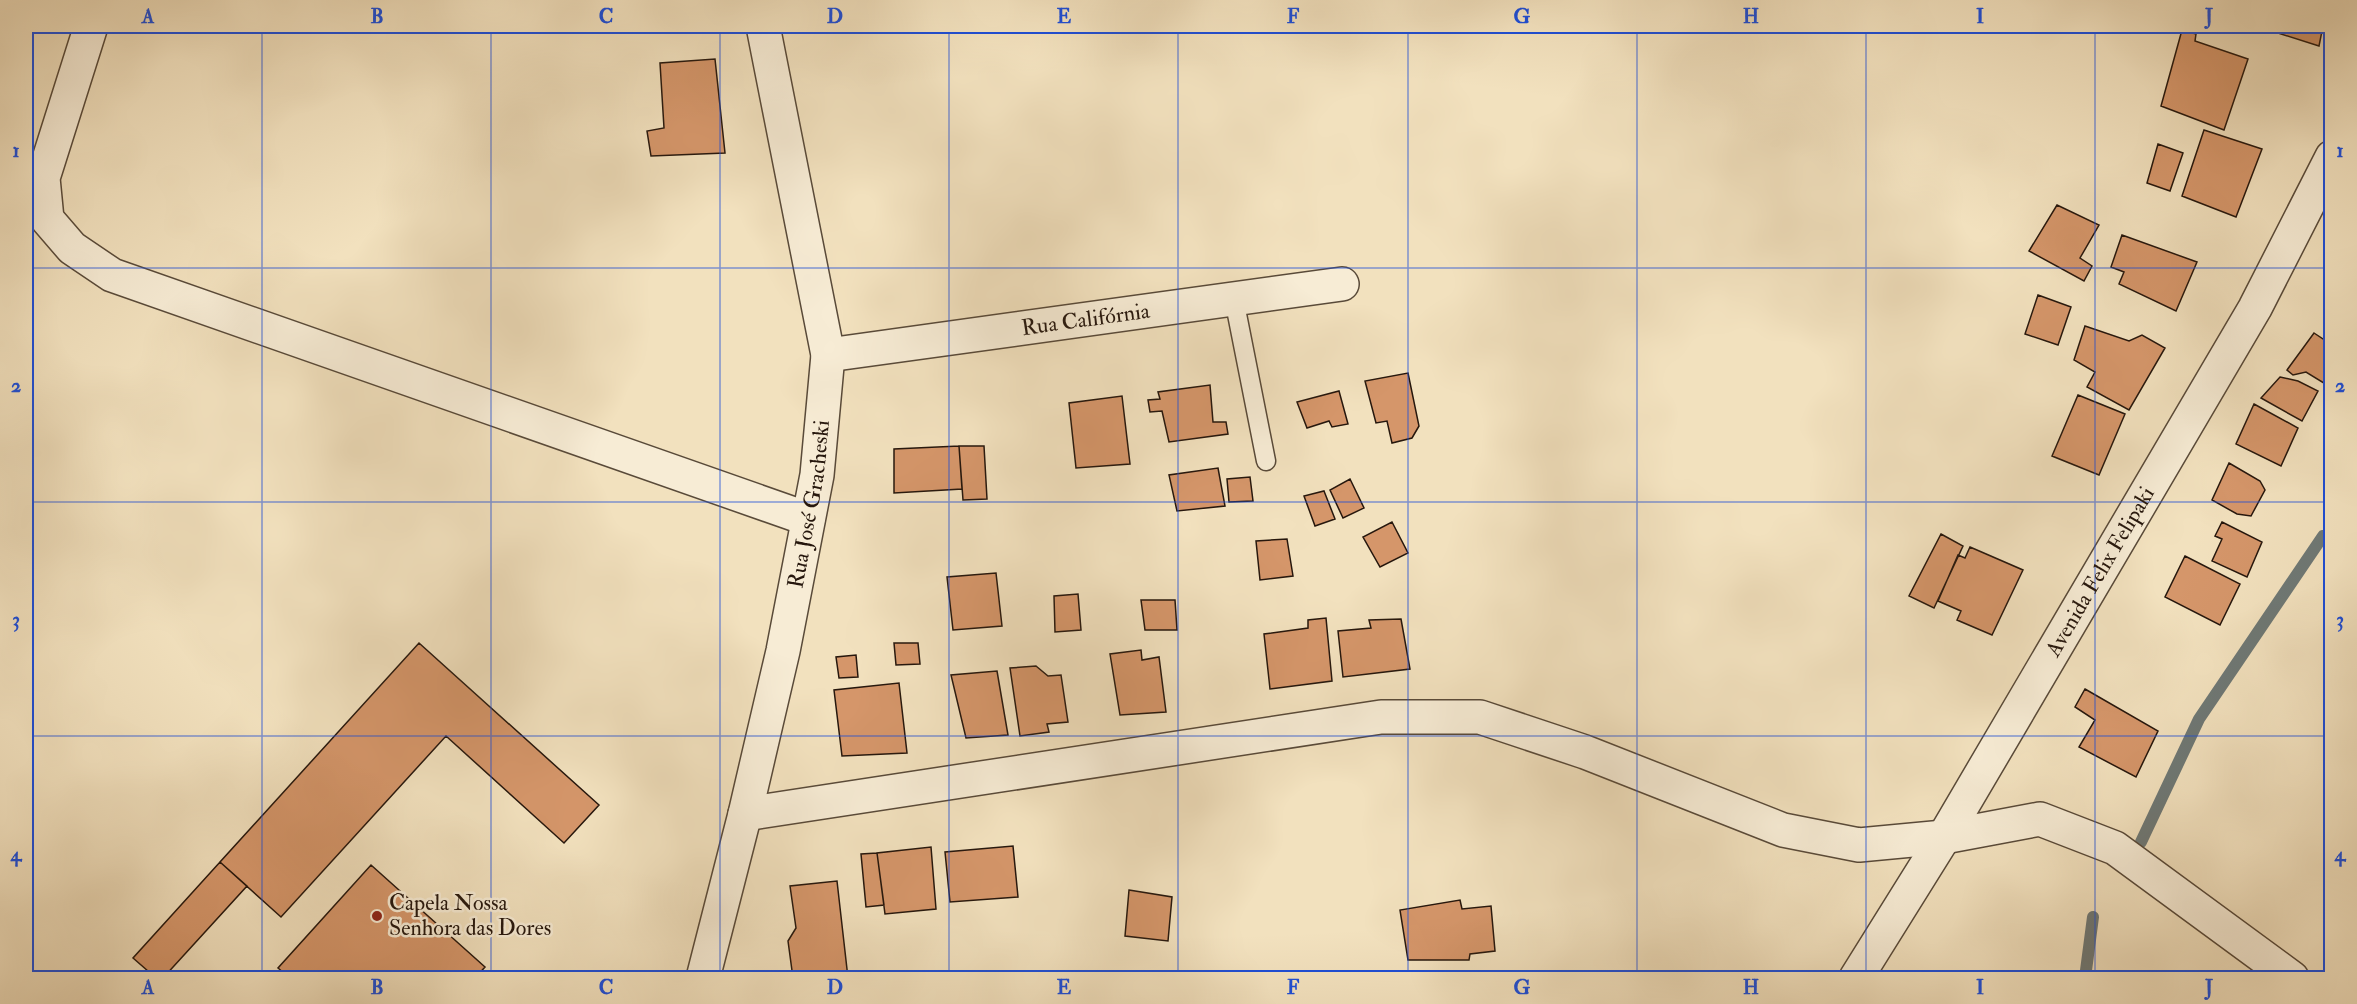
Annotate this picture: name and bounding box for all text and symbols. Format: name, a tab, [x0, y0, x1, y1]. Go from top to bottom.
text: A	[141, 4, 155, 29]
text: B	[370, 4, 384, 29]
text: C	[599, 4, 613, 29]
text: D	[827, 4, 843, 29]
text: E	[1057, 4, 1072, 29]
text: F	[1287, 4, 1300, 29]
text: G	[1514, 4, 1531, 29]
text: H	[1743, 4, 1759, 29]
text: I	[1976, 4, 1984, 29]
text: J	[2204, 4, 2213, 29]
text: 1	[12, 138, 20, 163]
text: 1	[2336, 138, 2344, 163]
street label: Rua Califórnia	[1020, 297, 1152, 342]
text: 2	[11, 373, 21, 398]
text: 2	[2335, 373, 2345, 398]
street label: Rua José Gracheski	[781, 419, 836, 591]
street label: Avenida Felix Felipaki	[2039, 481, 2161, 663]
text: 3	[12, 607, 20, 632]
text: 3	[2336, 607, 2344, 632]
text: 4	[10, 842, 23, 867]
text: 4	[2334, 842, 2347, 867]
place label: Capela Nossa Senhora das Dores	[389, 889, 551, 942]
marker: Capela Nossa Senhora das Dores	[370, 909, 384, 923]
text: A	[141, 975, 155, 1000]
text: B	[370, 975, 384, 1000]
text: C	[599, 975, 613, 1000]
text: D	[827, 975, 843, 1000]
text: E	[1057, 975, 1072, 1000]
text: F	[1287, 975, 1300, 1000]
text: G	[1514, 975, 1531, 1000]
text: H	[1743, 975, 1759, 1000]
text: I	[1976, 975, 1984, 1000]
text: J	[2204, 975, 2213, 1000]

